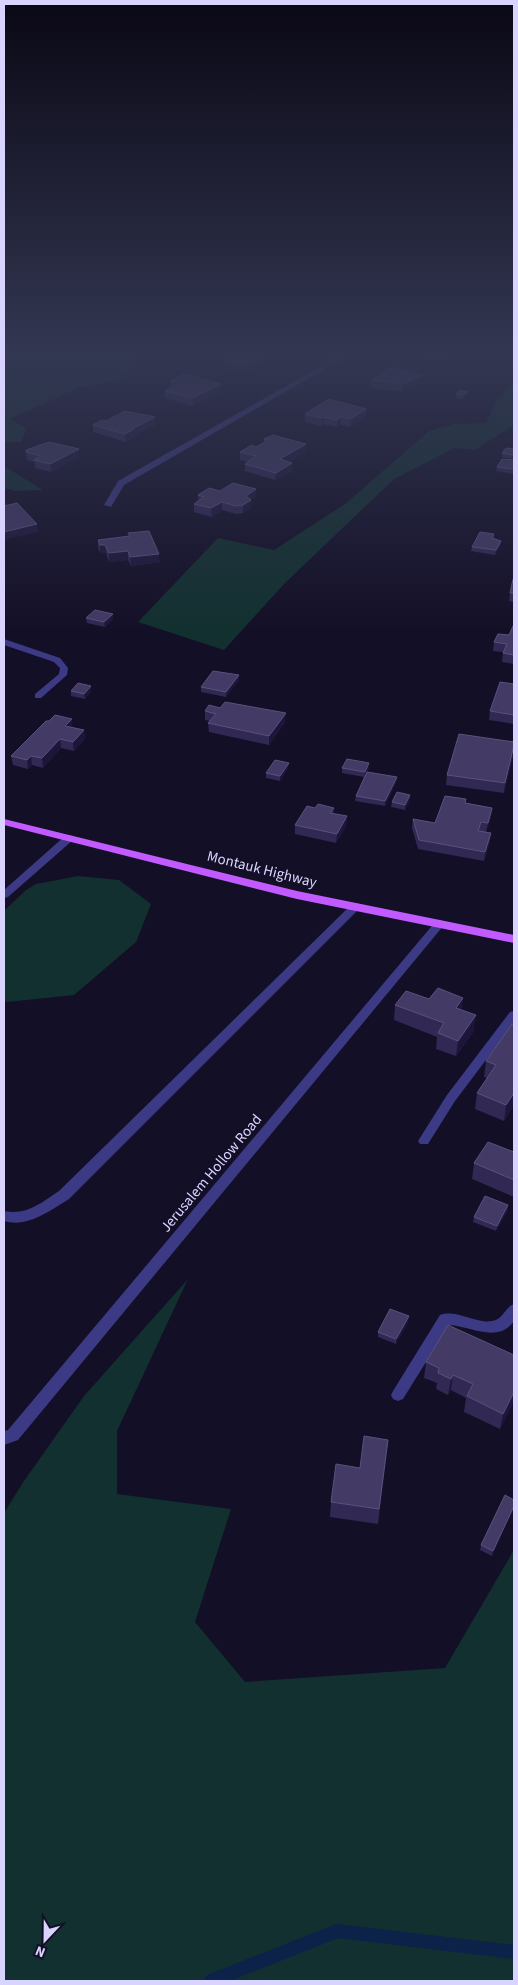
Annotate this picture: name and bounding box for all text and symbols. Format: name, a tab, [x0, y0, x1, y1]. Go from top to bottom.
street label: Montauk Highway	[205, 846, 319, 893]
street label: Jerusalem Hollow Road	[156, 1110, 267, 1237]
north arrow	[20, 1915, 70, 1965]
text: N	[32, 1940, 49, 1962]

